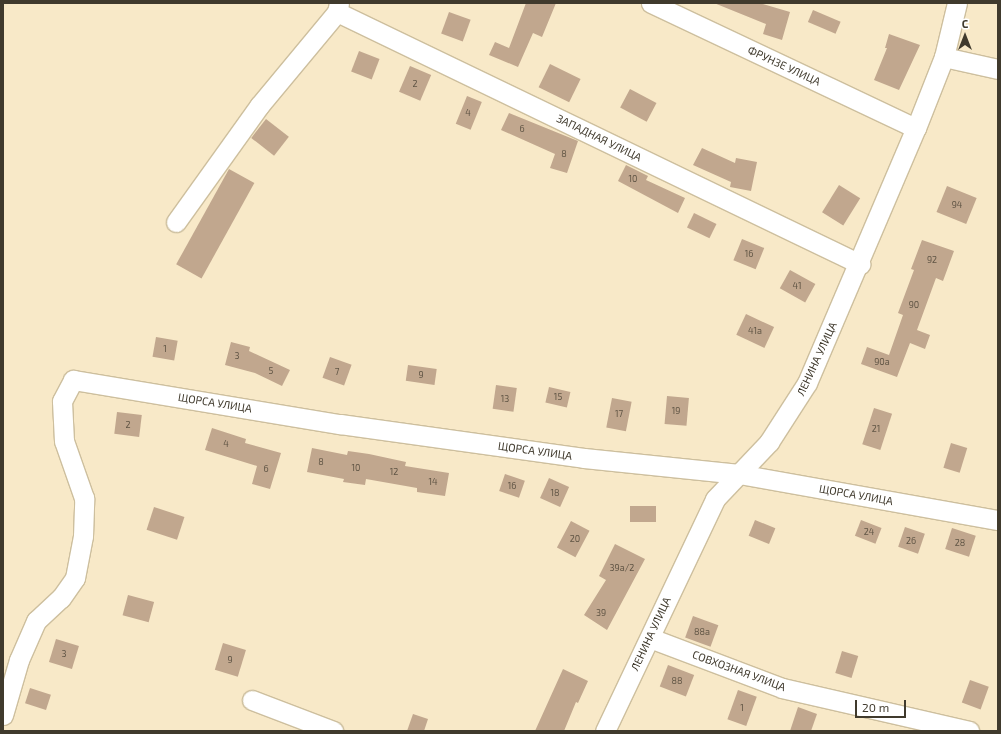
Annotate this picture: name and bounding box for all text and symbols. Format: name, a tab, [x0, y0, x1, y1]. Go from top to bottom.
north arrow	[945, 16, 985, 56]
text: С	[962, 17, 968, 30]
street label: ФРУНЗЕ УЛИЦА	[746, 43, 822, 89]
house number: 2	[412, 79, 418, 89]
house number: 4	[465, 108, 471, 118]
street label: ЗАПАДНАЯ УЛИЦА	[554, 112, 644, 164]
house number: 6	[519, 124, 525, 134]
house number: 8	[561, 149, 567, 159]
house number: 10	[628, 174, 638, 184]
house number: 94	[952, 200, 962, 210]
house number: 16	[745, 249, 753, 259]
house number: 92	[927, 255, 937, 265]
house number: 41	[792, 281, 802, 291]
house number: 90	[909, 300, 919, 310]
street label: ЛЕНИНА УЛИЦА	[794, 320, 840, 398]
house number: 41а	[748, 326, 762, 336]
house number: 1	[163, 344, 167, 354]
house number: 3	[234, 351, 240, 361]
house number: 90а	[874, 357, 890, 367]
house number: 5	[269, 366, 273, 376]
house number: 7	[335, 367, 339, 377]
house number: 9	[418, 370, 424, 380]
street label: ЩОРСА УЛИЦА	[177, 391, 253, 415]
house number: 15	[554, 392, 562, 402]
house number: 13	[501, 394, 509, 404]
house number: 19	[672, 406, 680, 416]
house number: 17	[615, 409, 623, 419]
house number: 2	[125, 420, 131, 430]
house number: 21	[872, 424, 880, 434]
house number: 4	[223, 439, 229, 449]
street label: ЩОРСА УЛИЦА	[497, 439, 573, 463]
house number: 8	[318, 457, 324, 467]
house number: 10	[351, 463, 361, 473]
house number: 6	[263, 464, 269, 474]
house number: 12	[390, 467, 398, 477]
house number: 14	[428, 477, 438, 487]
house number: 16	[508, 481, 516, 491]
street label: ЩОРСА УЛИЦА	[818, 482, 894, 508]
house number: 18	[550, 488, 560, 498]
house number: 24	[864, 527, 874, 537]
house number: 20	[570, 534, 580, 544]
house number: 26	[906, 536, 916, 546]
house number: 28	[955, 538, 965, 548]
house number: 39а/2	[610, 563, 634, 573]
street label: ЛЕНИНА УЛИЦА	[628, 595, 674, 673]
house number: 39	[596, 608, 606, 618]
house number: 88а	[694, 627, 710, 637]
street label: СОВХОЗНАЯ УЛИЦА	[690, 648, 788, 694]
house number: 3	[61, 649, 67, 659]
house number: 9	[227, 655, 233, 665]
house number: 88	[672, 676, 682, 686]
scale bar	[857, 692, 908, 718]
text: 20 m	[862, 700, 889, 714]
house number: 1	[740, 703, 744, 713]

